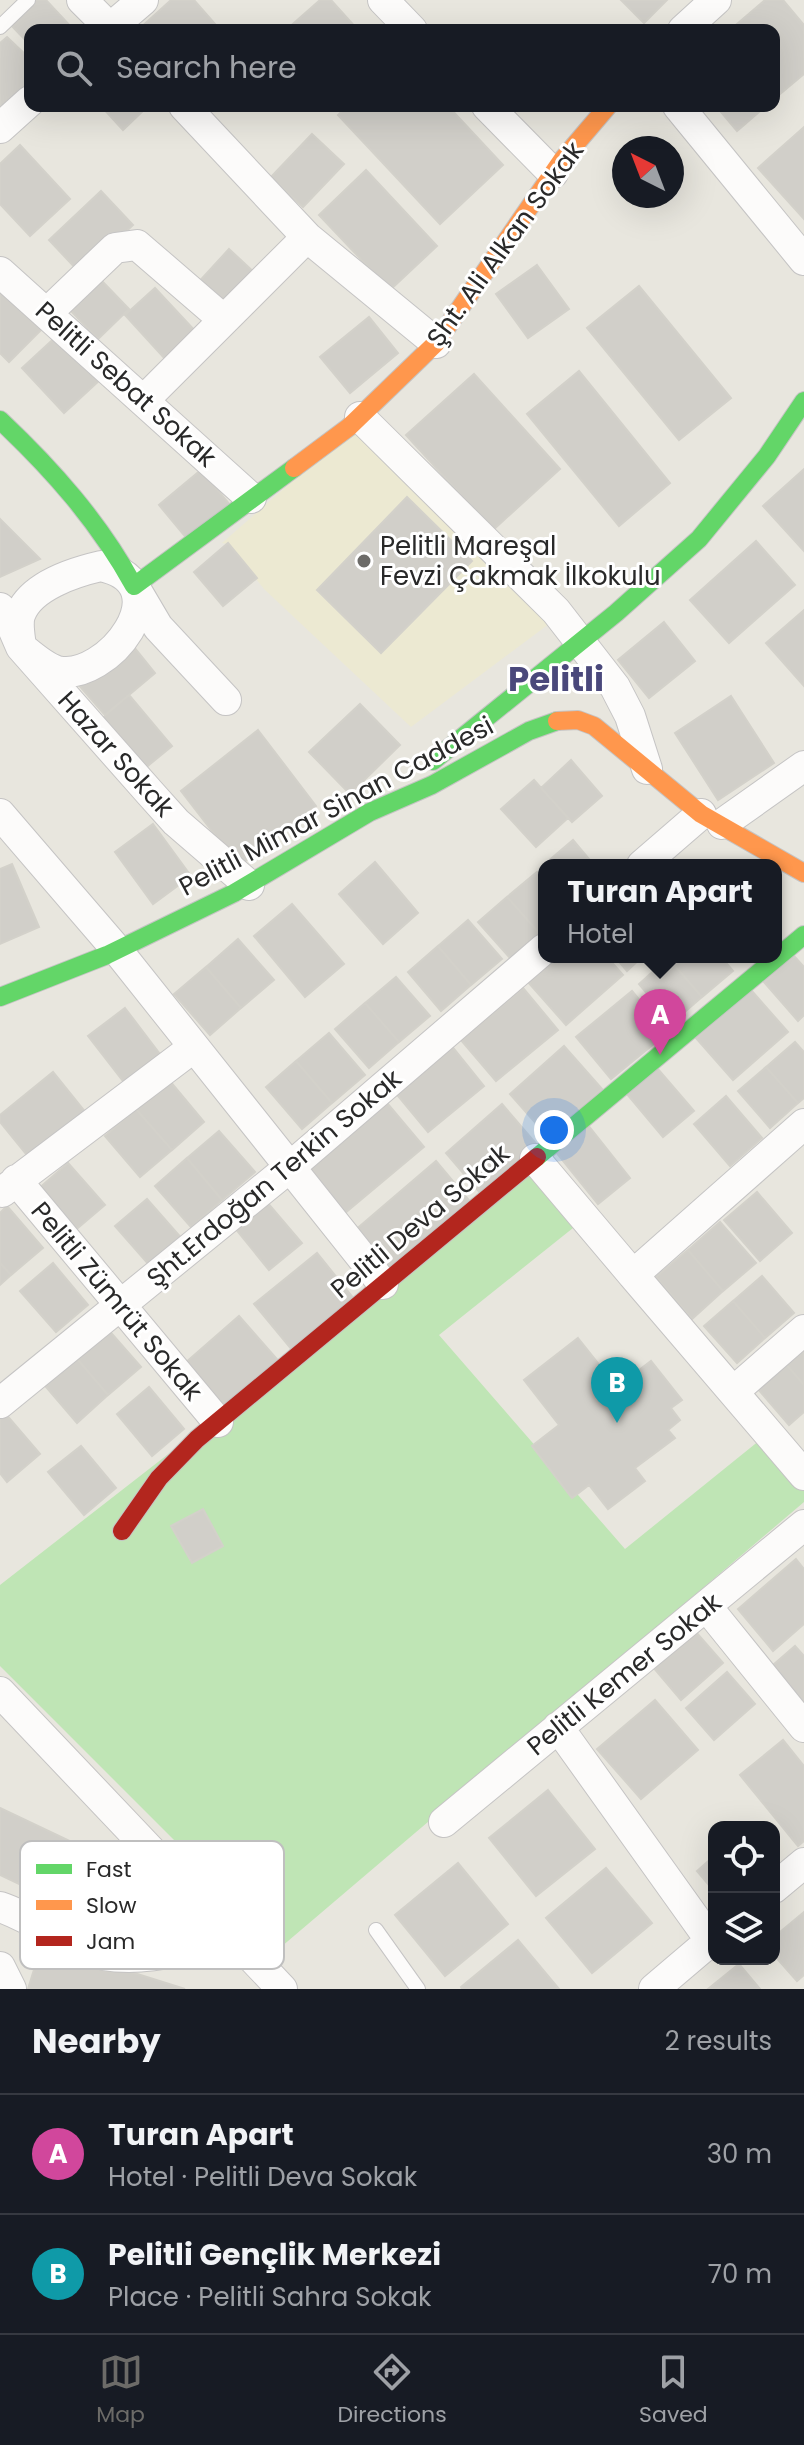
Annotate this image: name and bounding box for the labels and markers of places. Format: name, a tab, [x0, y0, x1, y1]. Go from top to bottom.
place label: Pelitli Mareşal Fevzi Çakmak İlkokulu	[380, 528, 661, 594]
marker: Pelitli Mareşal Fevzi Çakmak İlkokulu	[355, 552, 373, 570]
pin: A	[634, 989, 686, 1055]
pin: B	[591, 1357, 643, 1423]

